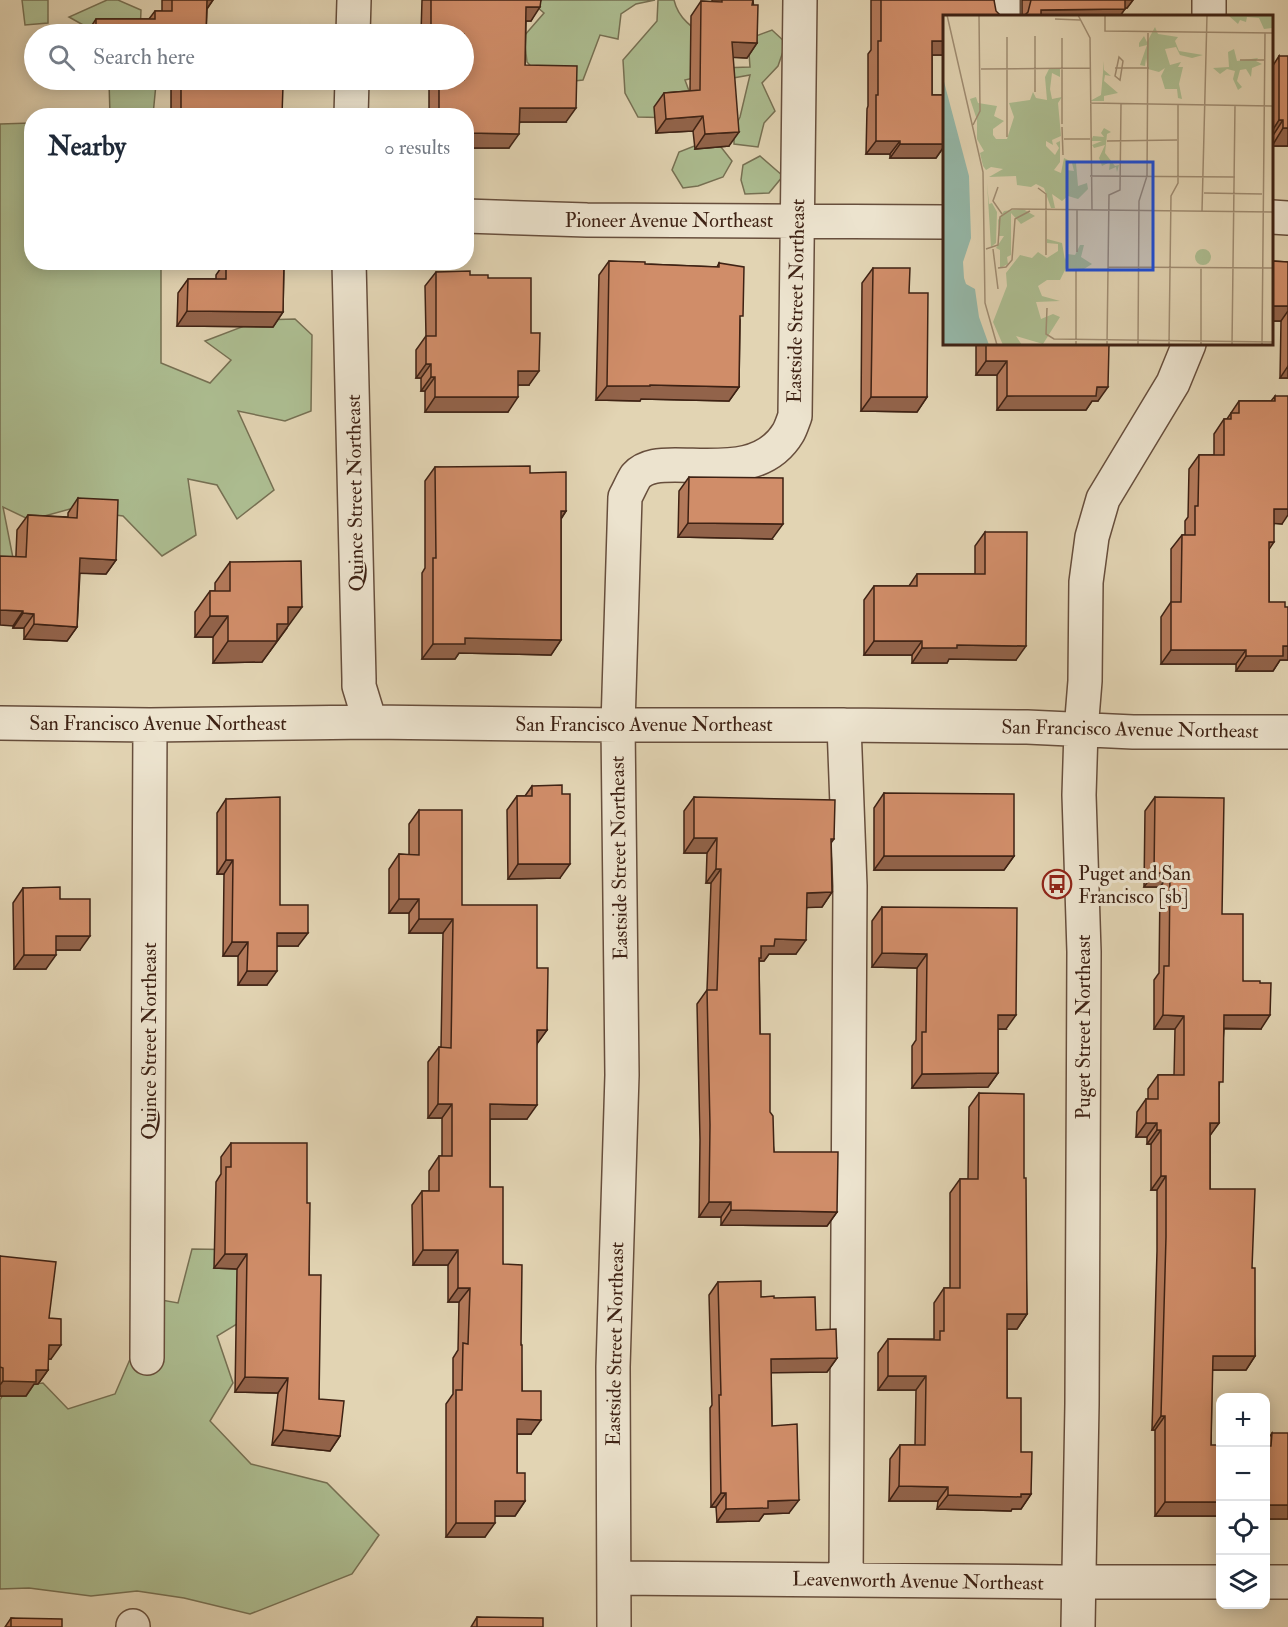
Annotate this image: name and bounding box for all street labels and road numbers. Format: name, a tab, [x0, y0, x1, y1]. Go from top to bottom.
street label: Eastside Street Northeast	[782, 198, 810, 403]
street label: Pioneer Avenue Northeast	[565, 208, 774, 233]
street label: Quince Street Northeast	[341, 394, 369, 592]
street label: San Francisco Avenue Northeast	[29, 711, 287, 736]
street label: San Francisco Avenue Northeast	[515, 712, 773, 737]
street label: San Francisco Avenue Northeast	[1001, 714, 1259, 744]
street label: Eastside Street Northeast	[605, 755, 633, 960]
street label: Puget Street Northeast	[1071, 934, 1096, 1119]
street label: Quince Street Northeast	[137, 942, 162, 1140]
street label: Eastside Street Northeast	[601, 1241, 629, 1446]
street label: Leavenworth Avenue Northeast	[792, 1566, 1045, 1596]

